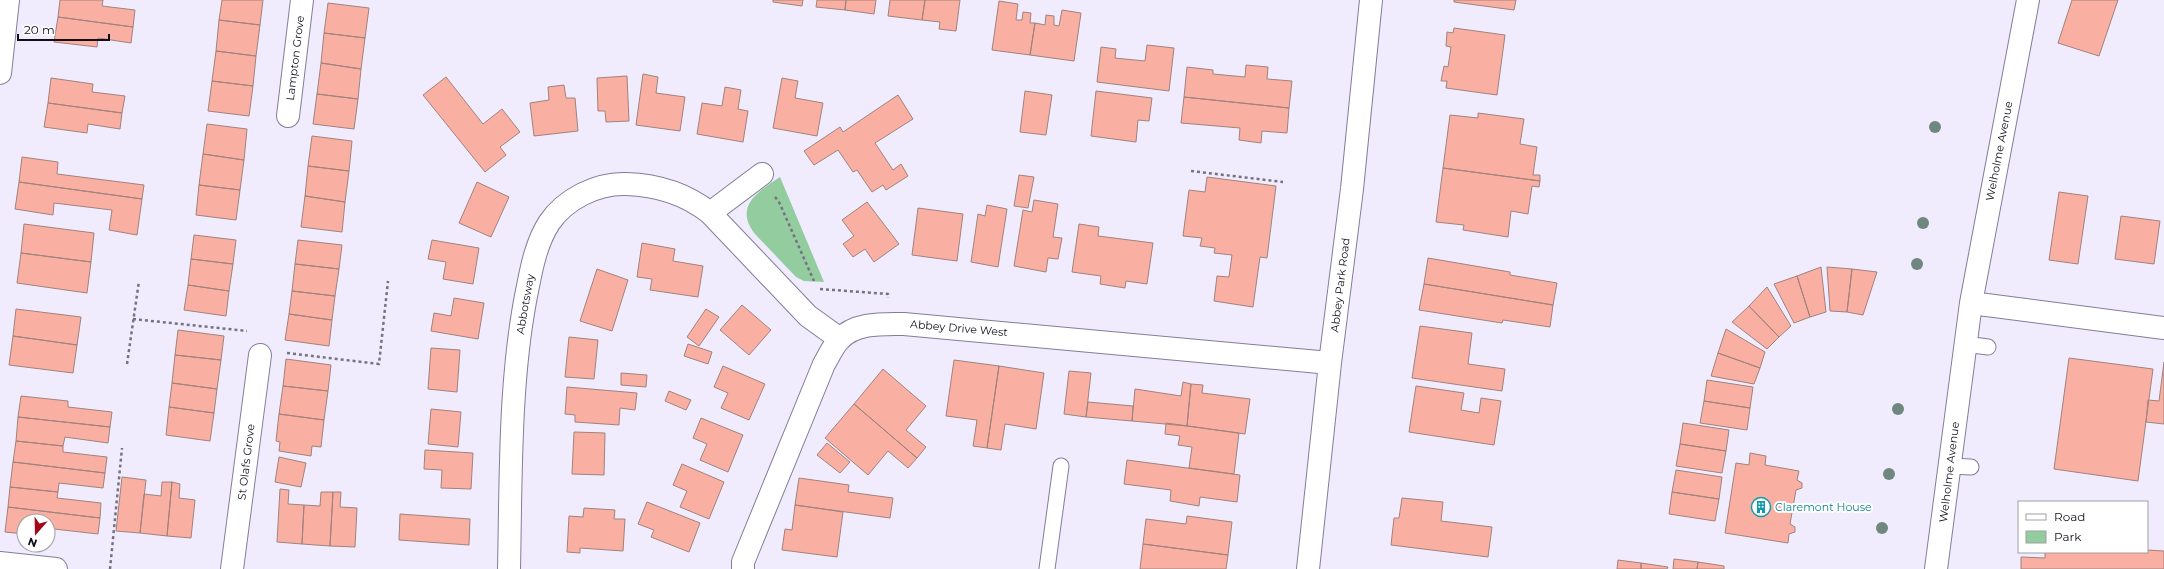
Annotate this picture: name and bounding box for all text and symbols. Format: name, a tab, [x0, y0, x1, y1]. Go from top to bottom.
street label: Lampton Grove	[283, 14, 307, 101]
scale bar	[18, 16, 109, 42]
text: 20 m	[24, 22, 55, 37]
street label: Welholme Avenue	[1982, 100, 2016, 202]
street label: Abbey Park Road	[1327, 237, 1353, 333]
street label: Abbotsway	[513, 273, 537, 335]
street label: Abbey Drive West	[910, 317, 1009, 339]
street label: Welholme Avenue	[1936, 421, 1962, 523]
street label: St Olafs Grove	[234, 423, 258, 501]
building icon: Claremont House	[1750, 496, 1772, 518]
place label: Claremont House	[1775, 500, 1872, 514]
legend	[2018, 501, 2148, 553]
text: Road	[2054, 509, 2085, 524]
north arrow	[16, 513, 56, 553]
text: Park	[2054, 529, 2082, 544]
text: N	[26, 534, 39, 550]

